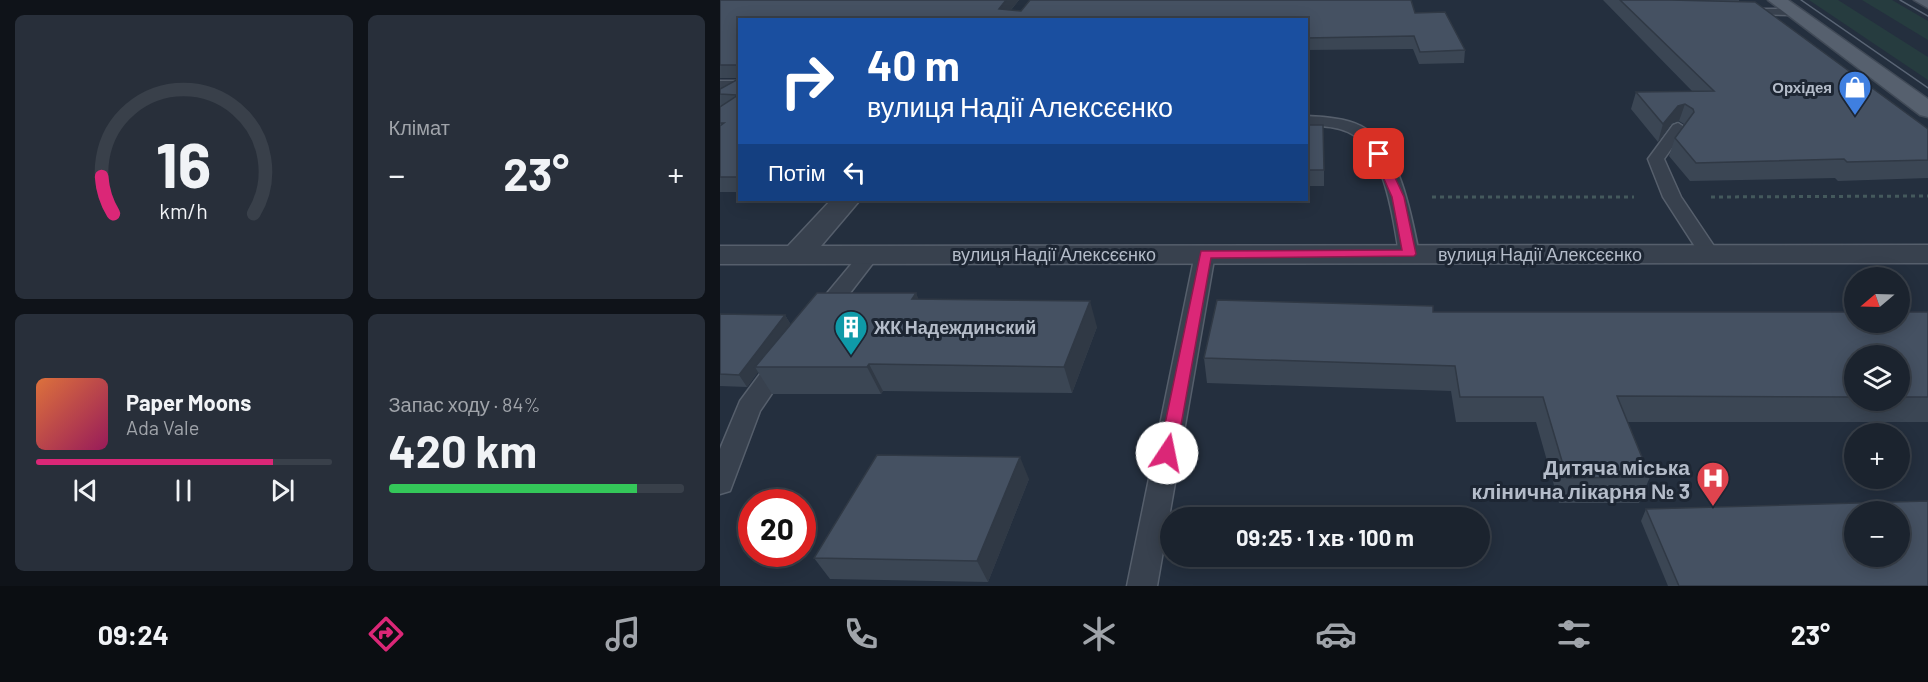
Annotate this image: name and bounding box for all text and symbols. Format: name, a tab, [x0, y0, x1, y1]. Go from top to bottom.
text: 40 m	[867, 39, 960, 89]
icon: right	[768, 42, 846, 120]
shop icon: Орхідея	[1837, 69, 1873, 116]
place label: Орхідея	[1772, 78, 1832, 96]
text: вулиця Надії Алексєєнко	[867, 90, 1173, 122]
text: Клімат	[389, 115, 450, 139]
text: 16	[156, 126, 212, 200]
pin	[1353, 128, 1404, 179]
icon: arrive	[1362, 137, 1395, 170]
text: 23°	[503, 146, 569, 200]
text: −	[389, 154, 405, 194]
text: +	[667, 154, 684, 194]
icon: left	[838, 156, 871, 189]
text: Потім	[768, 159, 826, 185]
text: km/h	[159, 198, 208, 223]
street label: вулиця Надії Алексєєнко	[952, 243, 1156, 265]
street label: вулиця Надії Алексєєнко	[1438, 243, 1642, 265]
north arrow	[1844, 267, 1910, 333]
map controls	[1844, 267, 1910, 567]
building icon: ЖК Надеждинский	[833, 309, 869, 356]
place label: ЖК Надеждинский	[873, 316, 1036, 338]
button: layers	[1844, 345, 1910, 411]
text: Paper Moons	[126, 389, 251, 415]
text: Запас ходу · 84%	[389, 392, 540, 416]
text: Ada Vale	[126, 415, 199, 439]
position arrow	[1135, 421, 1199, 485]
text: 420 km	[389, 423, 537, 477]
button: +	[1844, 423, 1910, 489]
place label: Дитяча міська клінична лікарня № 3	[1471, 454, 1690, 503]
hospital icon: Дитяча міська клінична лікарня № 3	[1695, 460, 1731, 507]
icon: previous	[69, 474, 102, 507]
icon: pause	[167, 474, 200, 507]
icon: next	[266, 474, 299, 507]
speed limit sign: 20	[738, 489, 816, 567]
button: −	[1844, 501, 1910, 567]
text: 09:25 · 1 хв · 100 m	[1236, 524, 1414, 550]
icon: directions	[365, 613, 407, 655]
icon: music	[602, 613, 644, 655]
icon: phone	[840, 613, 882, 655]
icon: climate	[1078, 613, 1120, 655]
icon: car	[1315, 613, 1357, 655]
icon: filters	[1553, 613, 1595, 655]
text: 09:24	[98, 618, 169, 650]
text: 23°	[1791, 618, 1830, 650]

